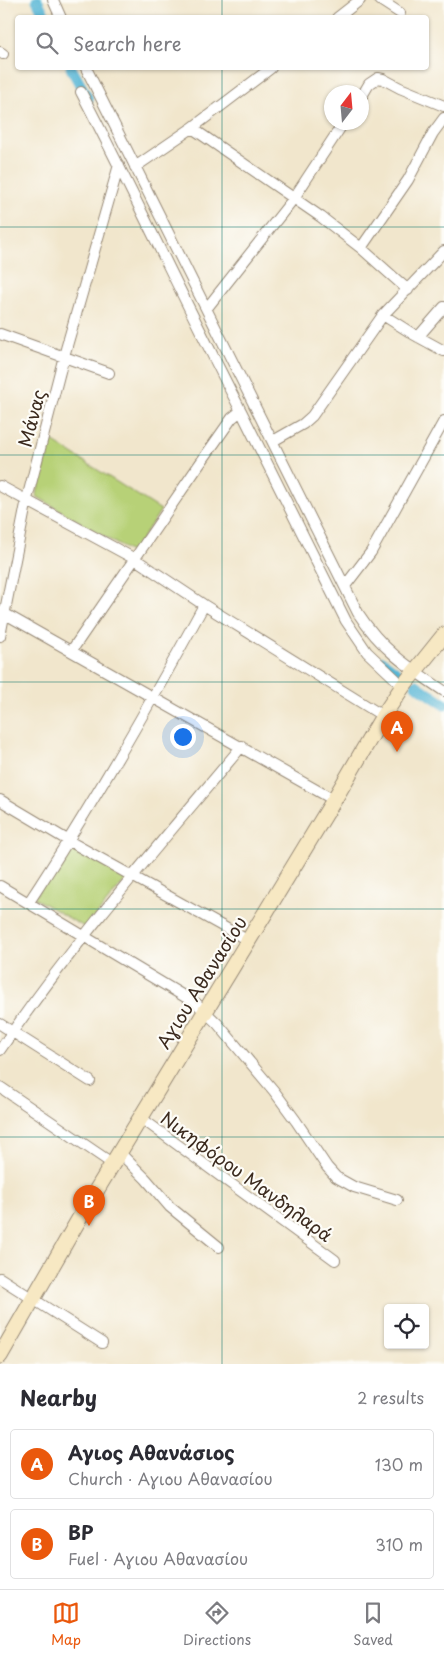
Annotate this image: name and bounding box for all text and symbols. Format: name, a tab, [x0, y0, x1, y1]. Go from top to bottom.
search box	[15, 15, 429, 70]
icon: search	[33, 29, 61, 57]
text: Search here	[73, 29, 182, 57]
north arrow	[324, 85, 369, 130]
street label: Μάνας	[10, 386, 52, 450]
pin: A	[381, 711, 413, 752]
your location	[170, 724, 196, 750]
street label: Αγιου Αθανασίου	[149, 910, 253, 1054]
street label: Νικηφόρου Μανδηλαρά	[155, 1104, 339, 1248]
pin: B	[73, 1185, 105, 1226]
map controls	[384, 1304, 429, 1349]
button: locate	[384, 1304, 429, 1349]
text: Nearby	[20, 1381, 97, 1413]
text: 2 results	[357, 1385, 424, 1409]
text: Αγιος Αθανάσιος	[68, 1438, 234, 1466]
text: A	[31, 1452, 43, 1476]
text: 130 m	[375, 1452, 423, 1476]
text: Church · Αγιου Αθανασίου	[68, 1466, 273, 1490]
text: BP	[68, 1518, 93, 1546]
text: B	[32, 1532, 42, 1556]
text: 310 m	[375, 1532, 423, 1556]
text: Fuel · Αγιου Αθανασίου	[68, 1546, 248, 1570]
tab: Map	[51, 1599, 81, 1650]
tab: Directions	[183, 1599, 251, 1650]
tab: Saved	[353, 1599, 393, 1650]

